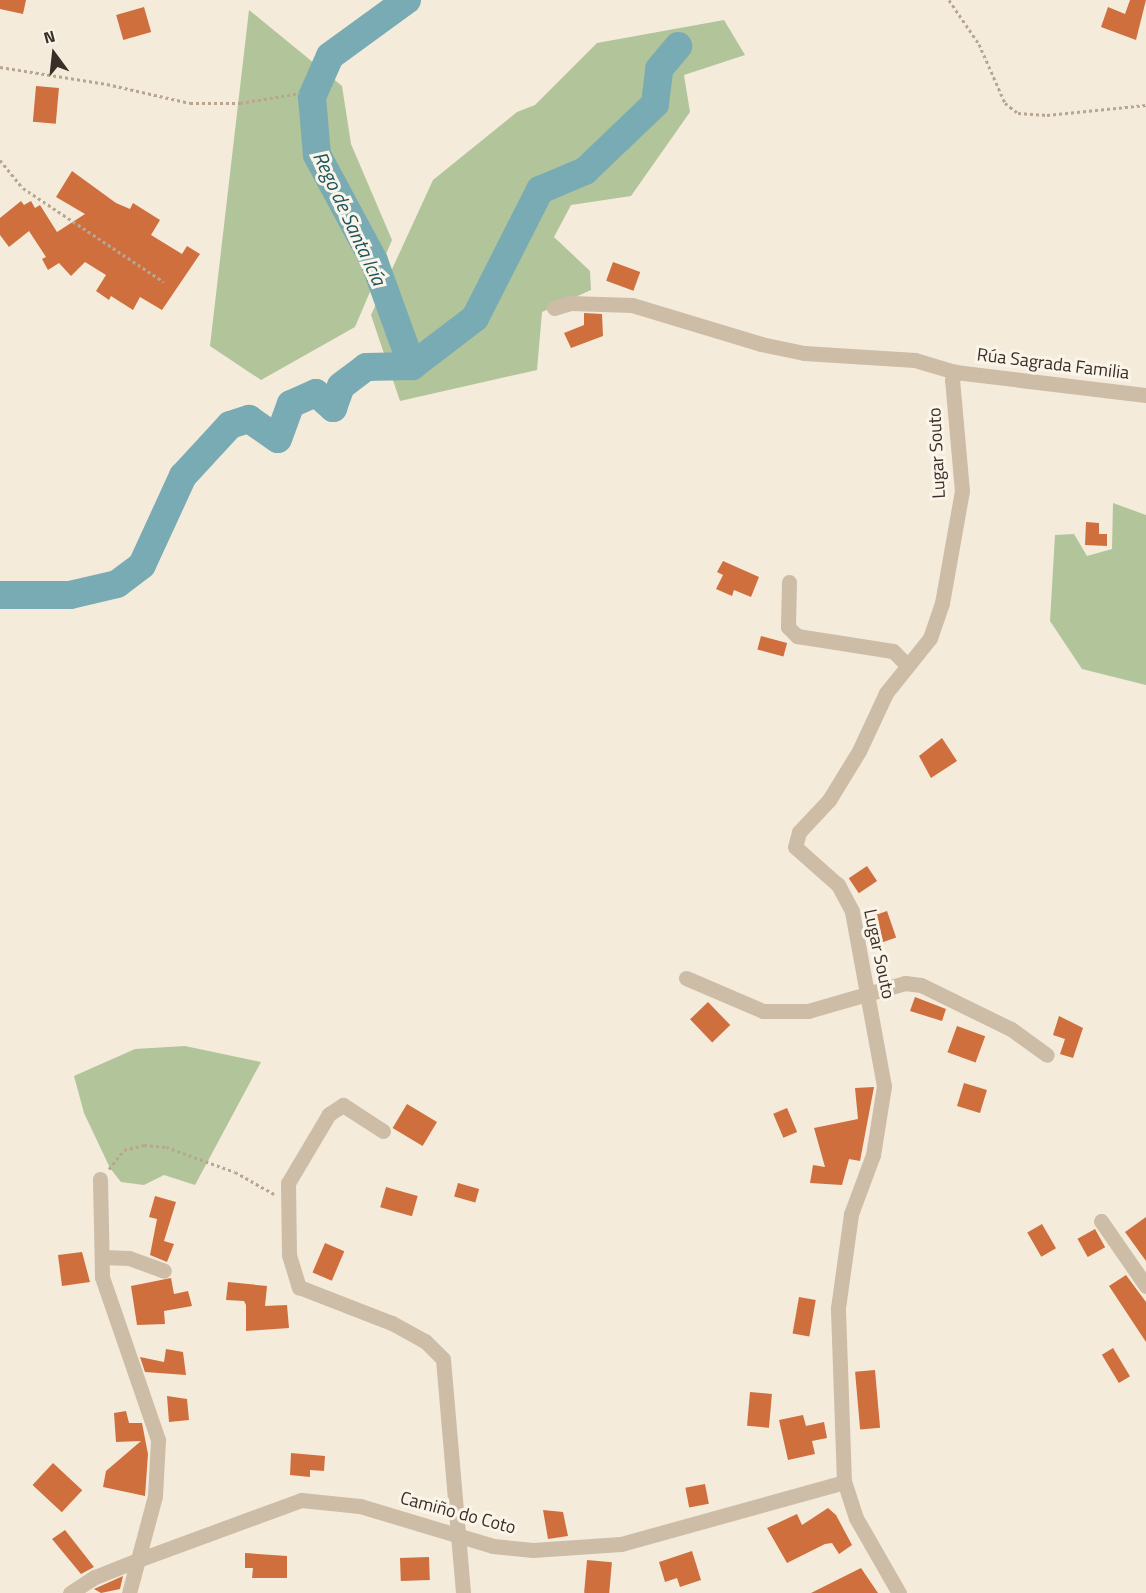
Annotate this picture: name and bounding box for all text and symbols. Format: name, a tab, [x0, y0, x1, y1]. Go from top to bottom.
north arrow	[24, 24, 84, 84]
text: N	[41, 24, 58, 50]
water label: Rego de Santa Icía	[308, 147, 392, 289]
street label: Rúa Sagrada Familia	[976, 344, 1130, 384]
street label: Lugar Souto	[924, 407, 950, 499]
street label: Lugar Souto	[859, 907, 899, 1001]
street label: Camiño do Coto	[398, 1487, 518, 1539]

